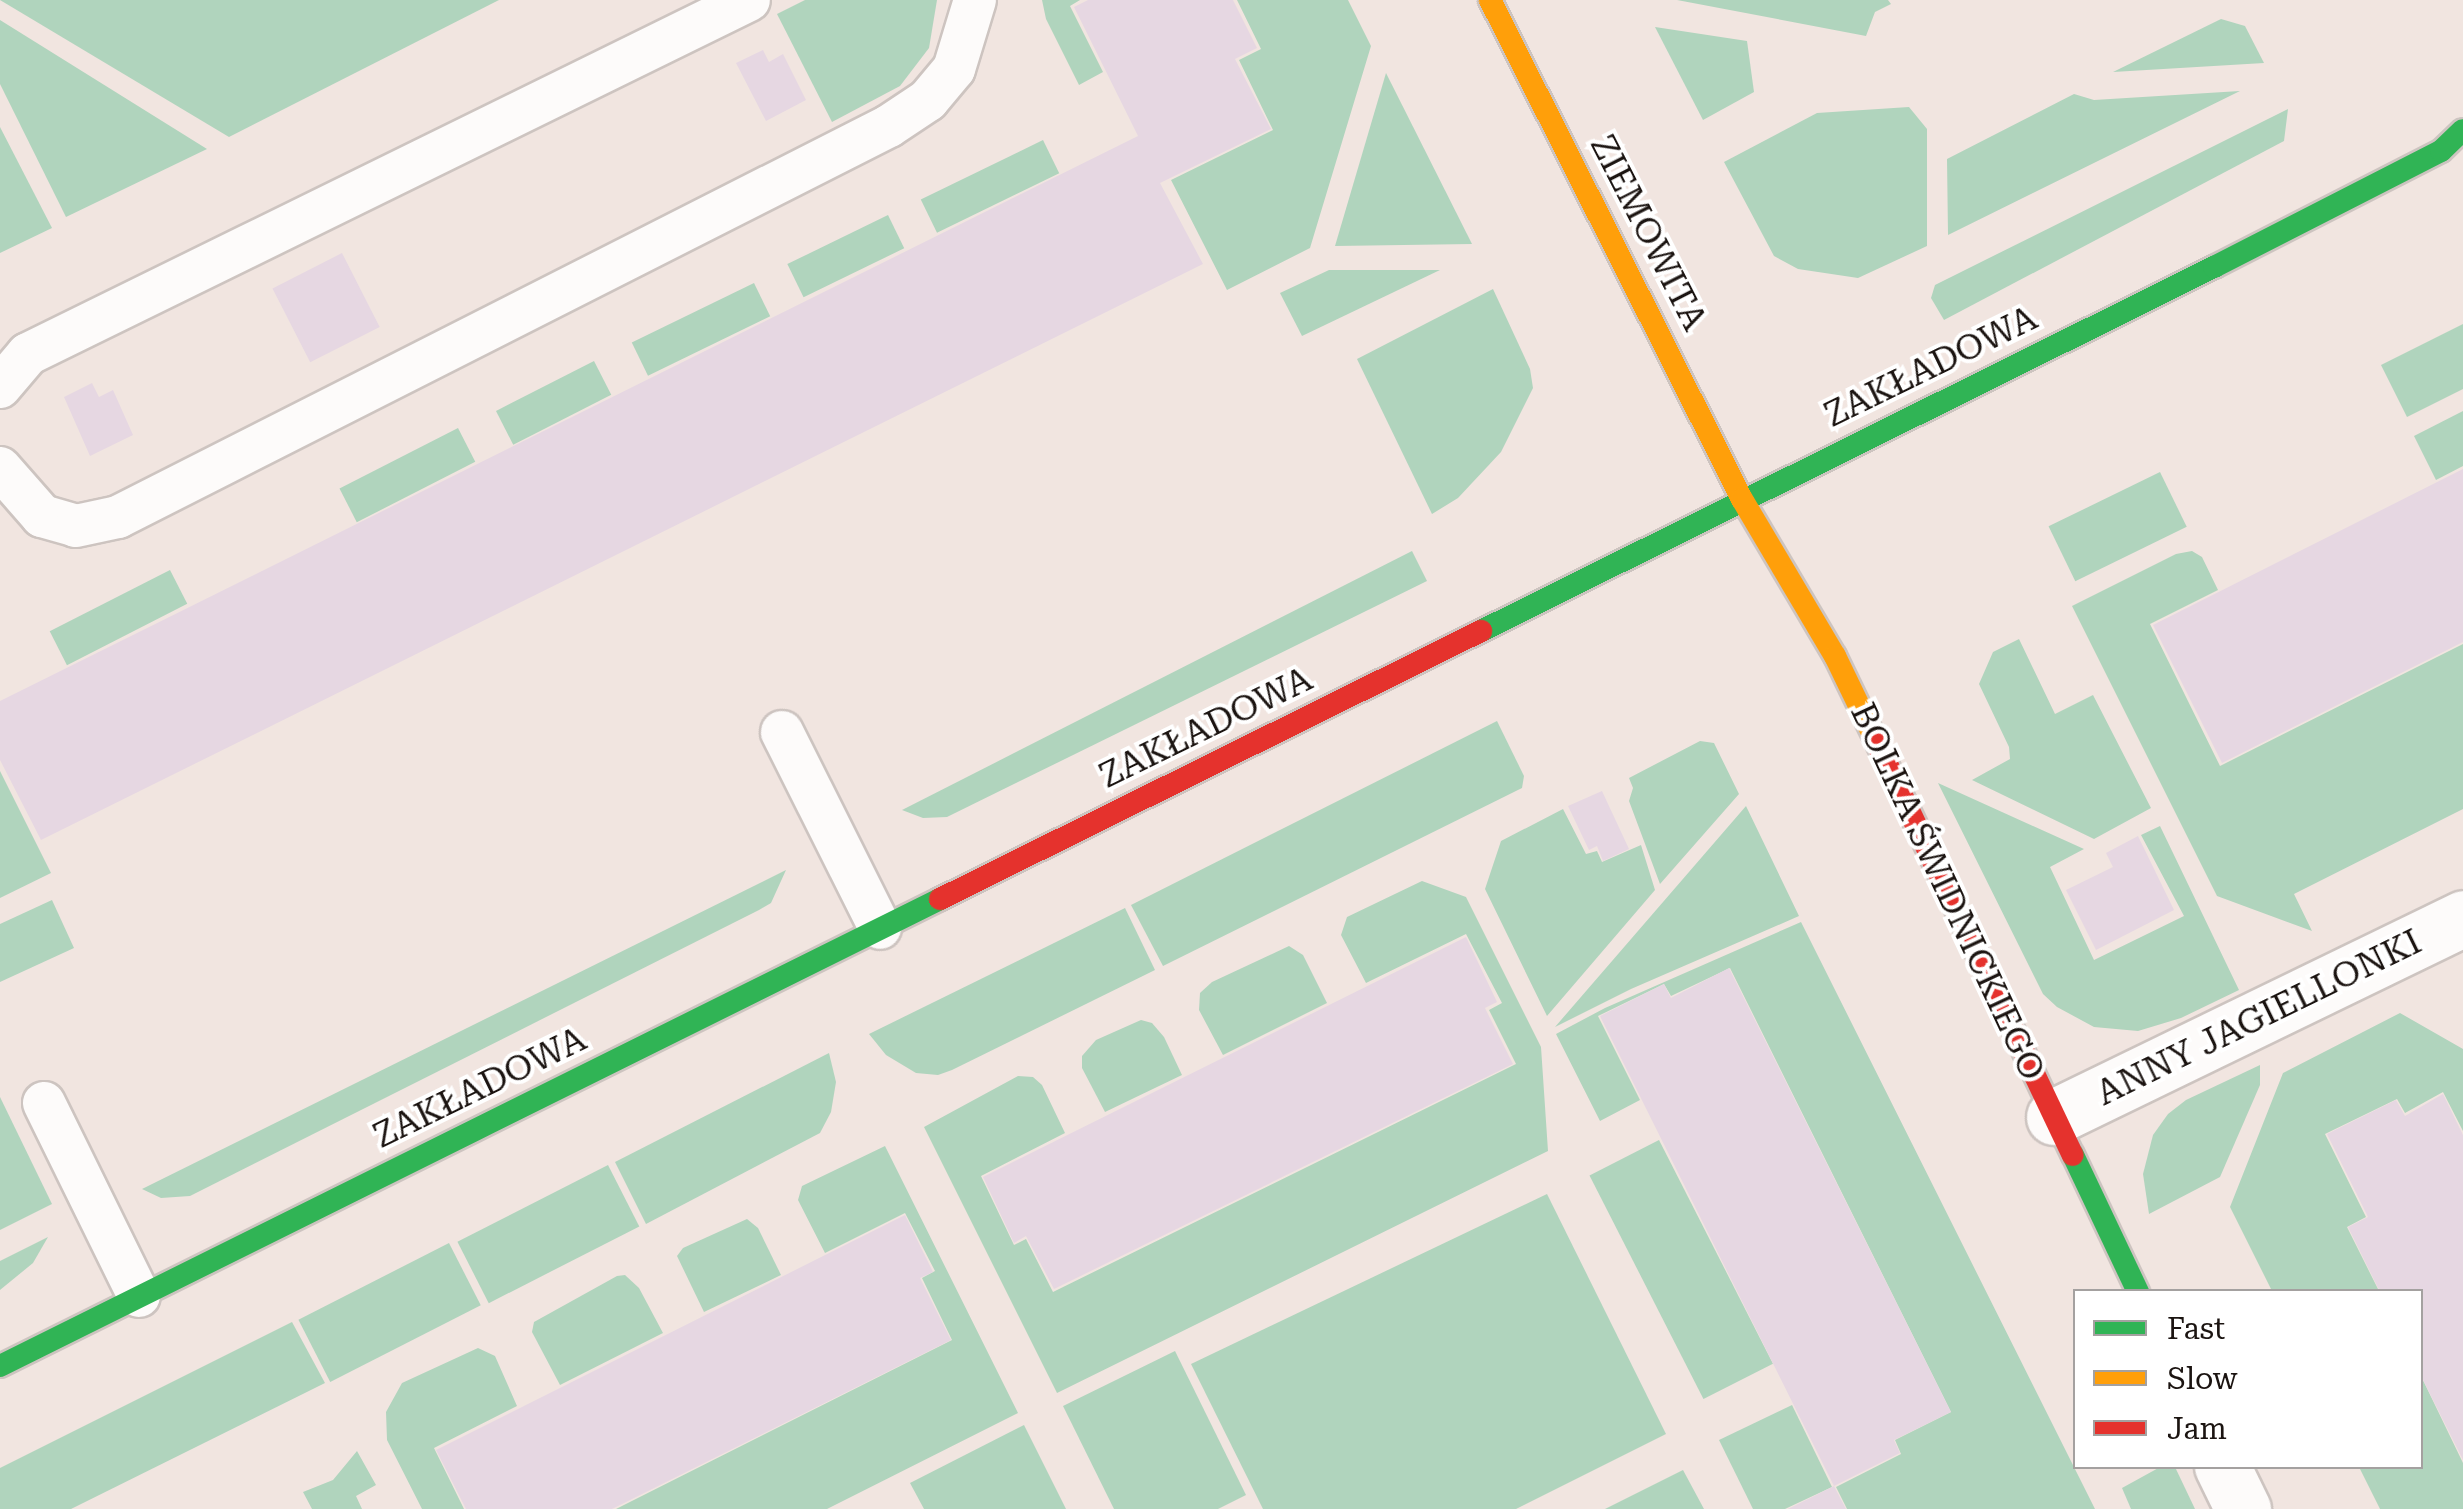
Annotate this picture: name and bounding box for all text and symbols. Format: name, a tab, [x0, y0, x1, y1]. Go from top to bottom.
street label: ZIEMOWITA	[1581, 128, 1715, 338]
street label: ZAKŁADOWA	[1818, 297, 2044, 437]
street label: ZAKŁADOWA	[1093, 658, 1319, 798]
street label: BOLKA ŚWIDNICKIEGO	[1841, 697, 2053, 1087]
street label: ANNY JAGIELLONKI	[2090, 921, 2428, 1115]
street label: ZAKŁADOWA	[367, 1018, 593, 1158]
legend	[2073, 1289, 2423, 1469]
text: Fast	[2167, 1311, 2225, 1346]
text: Slow	[2167, 1361, 2238, 1396]
text: Jam	[2167, 1411, 2227, 1446]

